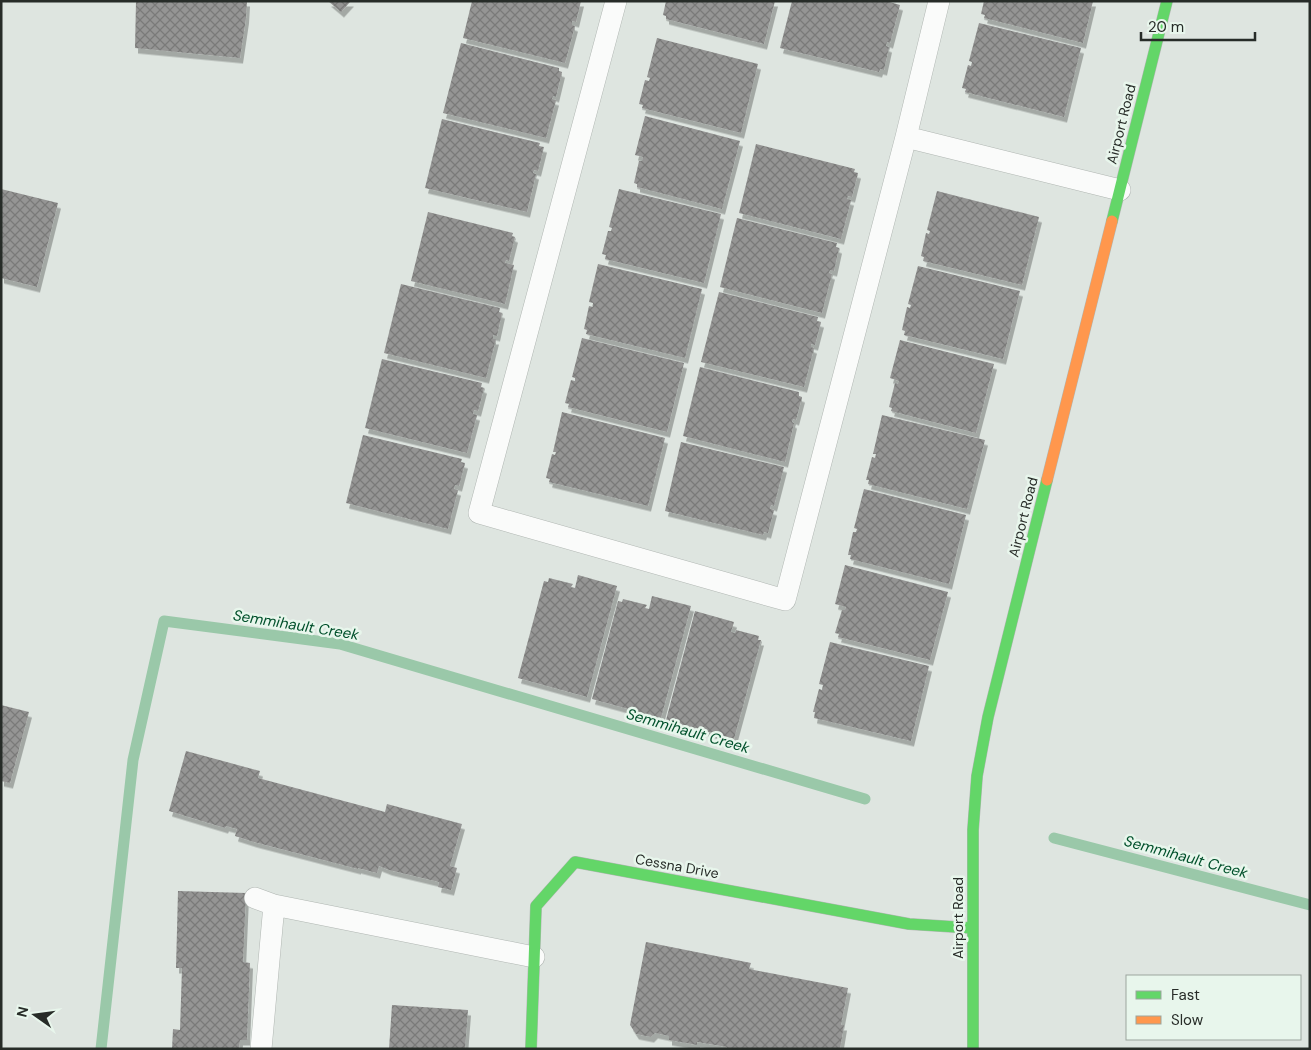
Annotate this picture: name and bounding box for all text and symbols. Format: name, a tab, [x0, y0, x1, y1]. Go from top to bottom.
scale bar	[1141, 10, 1255, 42]
text: 20 m	[1148, 17, 1184, 37]
street label: Airport Road	[1102, 82, 1140, 166]
street label: Airport Road	[1004, 475, 1042, 559]
water label: Semmihault Creek	[232, 605, 361, 645]
water label: Semmihault Creek	[624, 704, 752, 758]
water label: Semmihault Creek	[1122, 831, 1250, 883]
street label: Cessna Drive	[634, 850, 720, 882]
street label: Airport Road	[949, 877, 967, 959]
legend	[1126, 975, 1301, 1040]
text: Fast	[1171, 985, 1200, 1005]
north arrow	[10, 990, 60, 1040]
text: N	[12, 1005, 32, 1019]
text: Slow	[1171, 1010, 1204, 1030]

